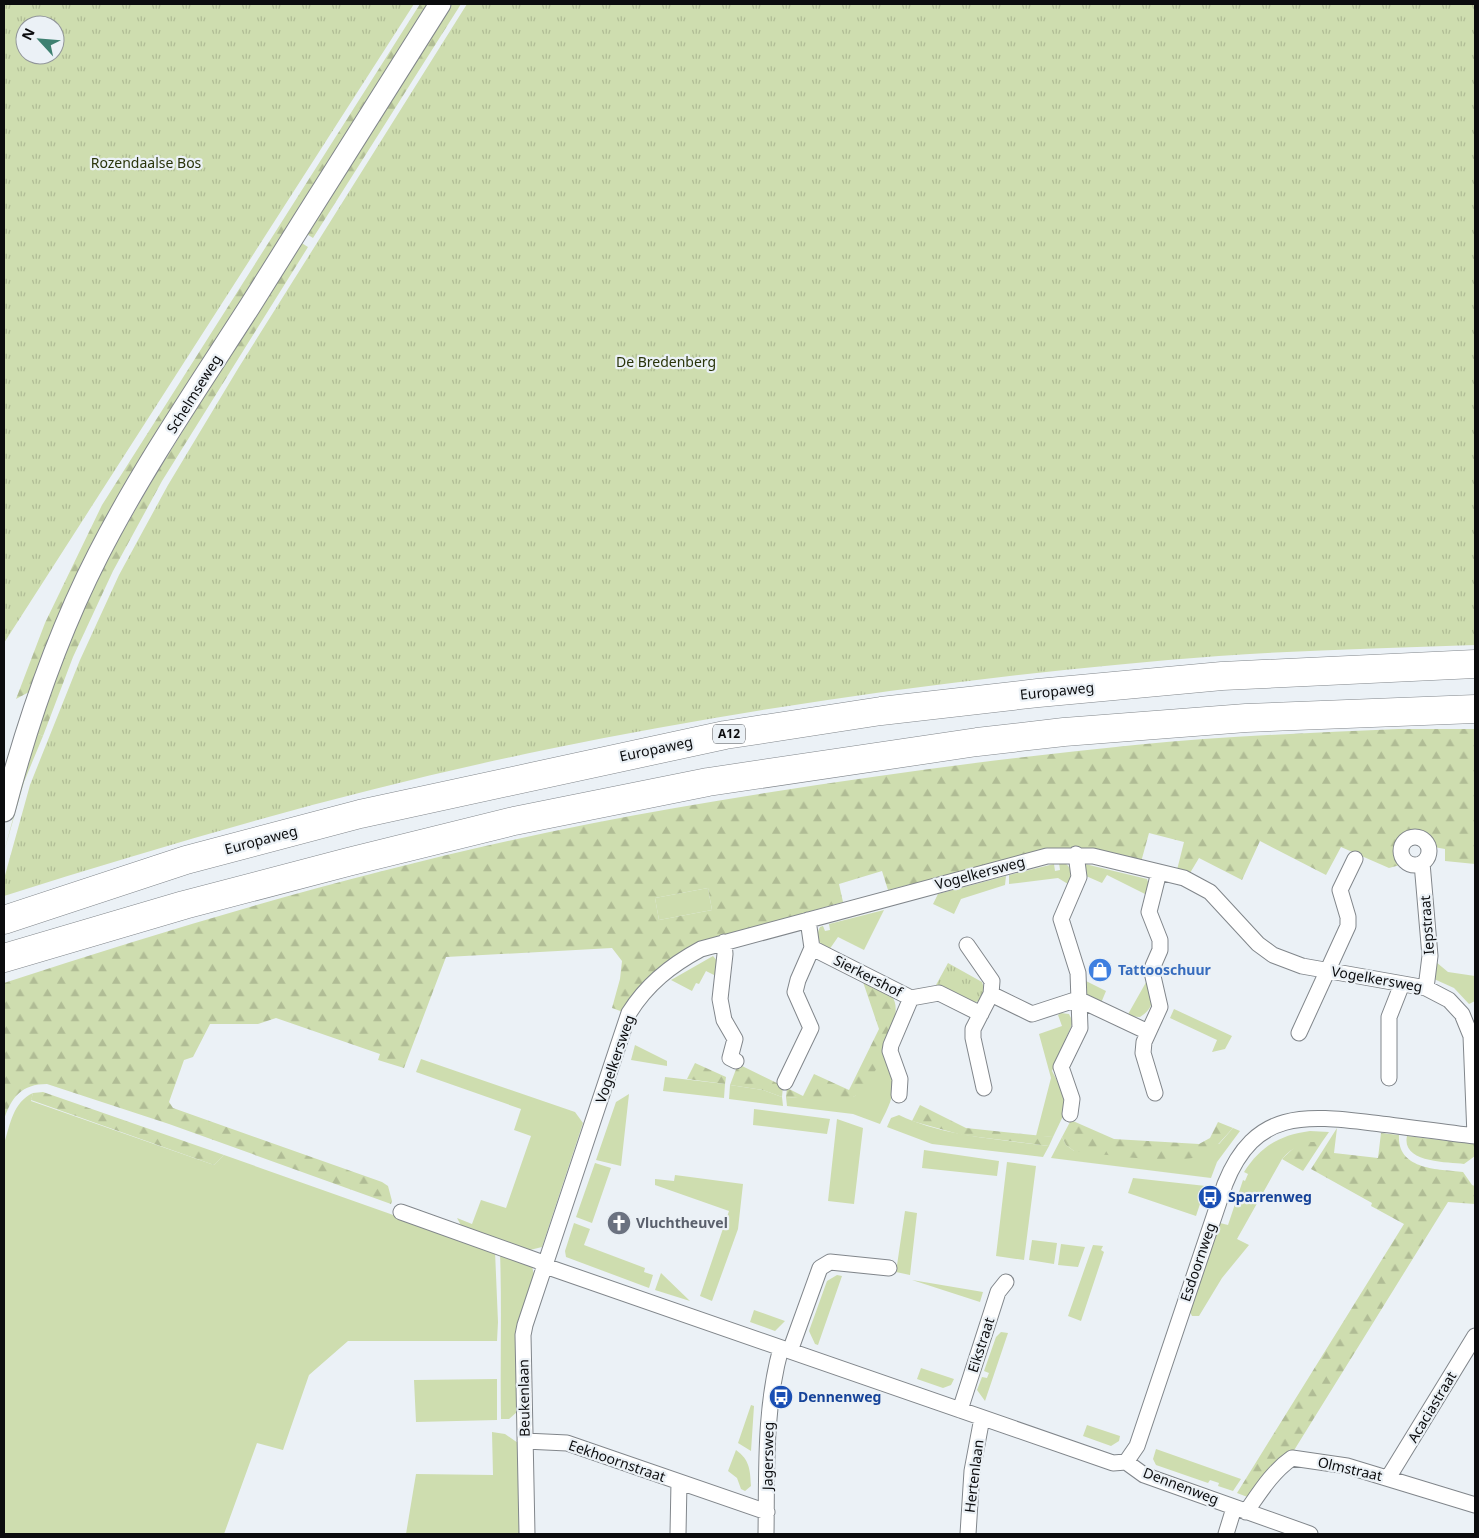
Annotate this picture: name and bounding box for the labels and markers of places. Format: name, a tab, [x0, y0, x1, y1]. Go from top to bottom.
shop icon: Tattooschuur	[1087, 957, 1113, 983]
place label: Tattooschuur	[1118, 960, 1212, 979]
bus stop icon: Sparrenweg	[1197, 1184, 1223, 1210]
place label: Sparrenweg	[1228, 1187, 1312, 1206]
church icon: Vluchtheuvel	[606, 1210, 632, 1236]
place label: Vluchtheuvel	[636, 1213, 728, 1232]
bus stop icon: Dennenweg	[768, 1384, 794, 1410]
place label: Dennenweg	[798, 1387, 881, 1406]

